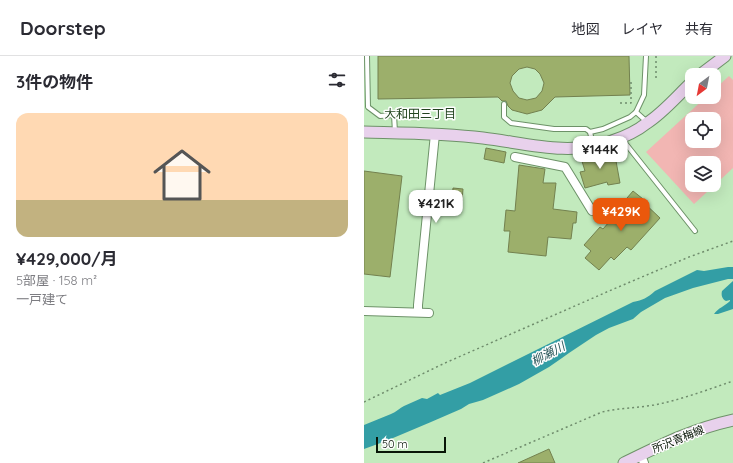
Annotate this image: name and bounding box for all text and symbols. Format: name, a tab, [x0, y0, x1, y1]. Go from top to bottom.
text: Doorstep	[20, 16, 106, 40]
text: 地図	[571, 20, 599, 38]
text: レイヤ	[621, 20, 663, 38]
text: 共有	[685, 20, 713, 38]
north arrow	[685, 68, 721, 104]
map controls	[685, 68, 721, 192]
icon: filters	[326, 69, 348, 91]
text: 3件の物件	[16, 71, 93, 92]
district label: 大和田三丁目	[384, 106, 456, 121]
button: locate	[685, 112, 721, 148]
pin: ¥144K	[572, 136, 628, 170]
icon: home	[146, 139, 218, 211]
text: ¥144K	[582, 141, 618, 157]
button: layers	[685, 156, 721, 192]
pin: ¥421K	[408, 190, 464, 224]
text: ¥421K	[418, 195, 454, 211]
pin: ¥429K	[593, 198, 649, 232]
text: ¥429K	[602, 203, 640, 219]
text: ¥429,000/月	[16, 248, 118, 269]
text: 5部屋 · 158 m²	[16, 272, 97, 288]
text: 一戸建て	[16, 291, 68, 307]
water label: 柳瀬川	[528, 338, 569, 369]
street label: 所沢青梅線	[650, 422, 706, 456]
scale bar	[376, 435, 446, 454]
text: 50 m	[382, 437, 408, 451]

